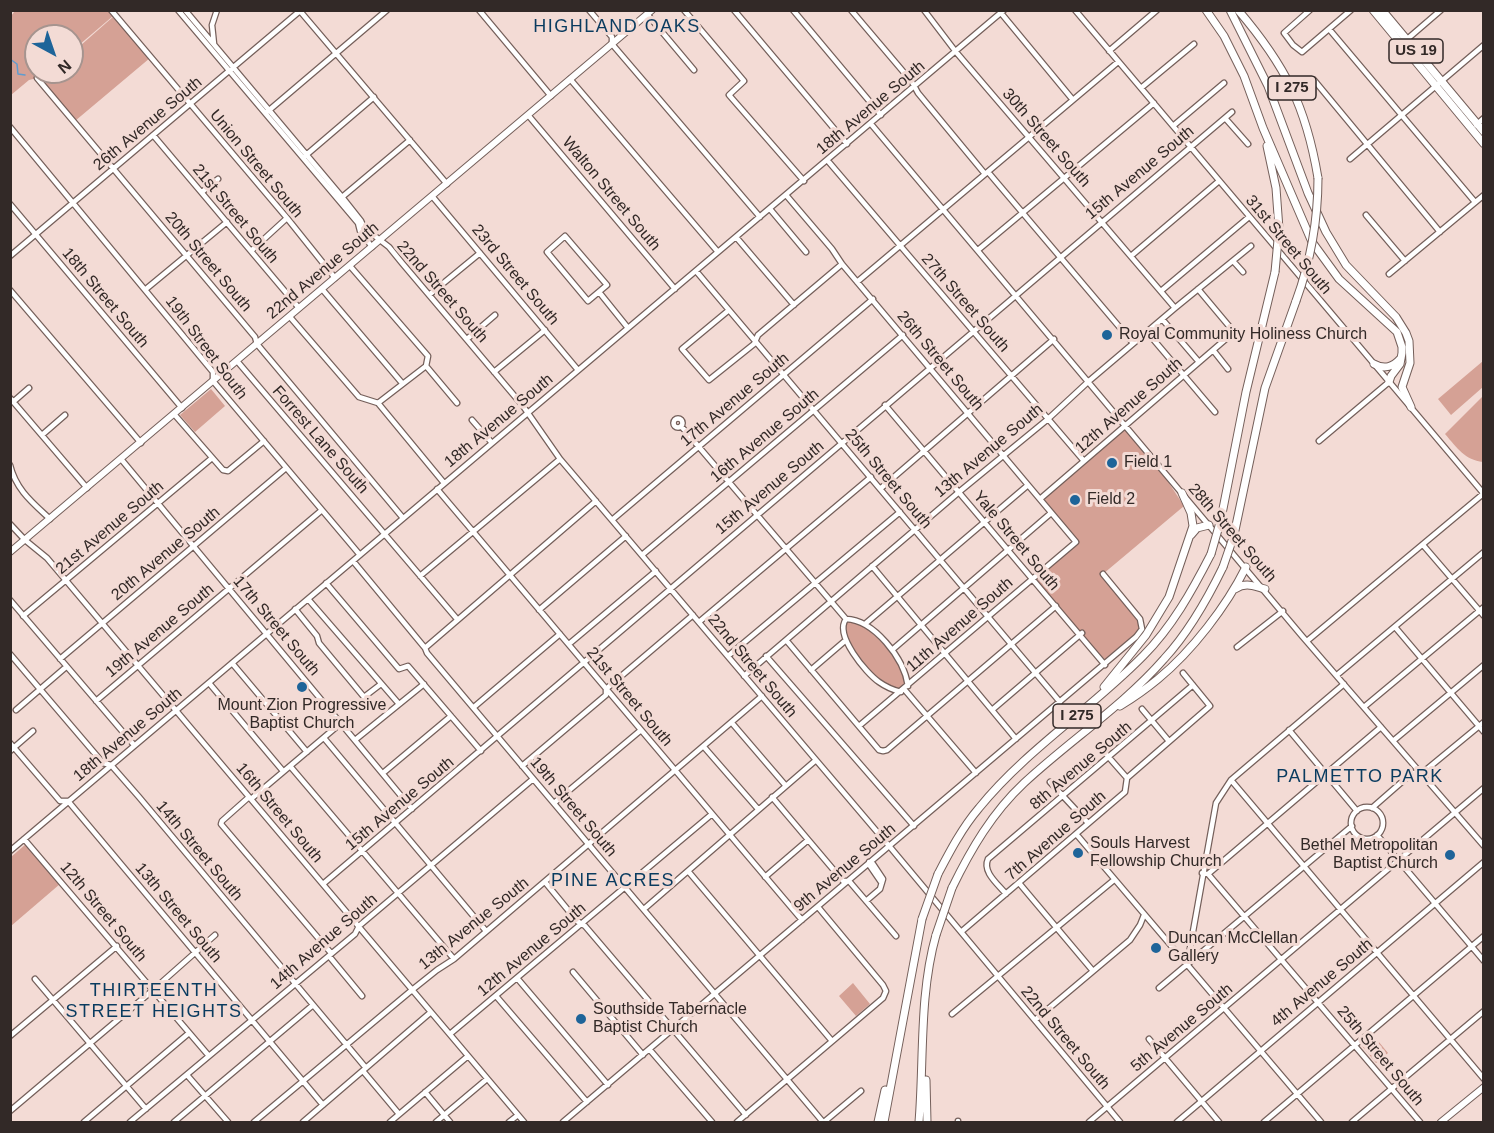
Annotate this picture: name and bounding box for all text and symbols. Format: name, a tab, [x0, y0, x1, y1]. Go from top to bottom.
district label: HIGHLAND OAKS	[533, 16, 701, 38]
north arrow	[24, 24, 84, 84]
road number: US 19	[1389, 39, 1443, 63]
text: N	[55, 56, 74, 77]
street label: 18th Avenue South	[813, 57, 929, 159]
street label: 26th Avenue South	[90, 73, 206, 175]
road number: I 275	[1268, 76, 1316, 100]
street label: 30th Street South	[998, 85, 1094, 191]
street label: Union Street South	[205, 106, 307, 222]
street label: 15th Avenue South	[1082, 122, 1198, 224]
street label: Walton Street South	[558, 133, 664, 255]
street label: 21st Street South	[188, 160, 282, 268]
street label: 31st Street South	[1241, 191, 1335, 299]
street label: 20th Street South	[161, 208, 255, 316]
street label: 22nd Avenue South	[263, 219, 383, 323]
street label: 23rd Street South	[467, 221, 563, 329]
street label: 22nd Street South	[392, 237, 492, 347]
street label: 18th Street South	[58, 244, 152, 352]
street label: 27th Street South	[917, 250, 1013, 356]
street label: 19th Street South	[161, 292, 251, 404]
street label: 26th Street South	[893, 307, 987, 415]
place label: Royal Community Holiness Church	[1119, 325, 1367, 345]
marker: Royal Community Holiness Church	[1100, 328, 1114, 342]
street label: 17th Avenue South	[677, 349, 793, 451]
street label: 12th Avenue South	[1071, 354, 1187, 458]
street label: 18th Avenue South	[441, 370, 557, 472]
street label: Forrest Lane South	[268, 382, 372, 498]
street label: 16th Avenue South	[707, 385, 823, 487]
street label: 13th Avenue South	[931, 400, 1047, 502]
street label: 25th Street South	[841, 425, 935, 533]
street label: 15th Avenue South	[712, 437, 828, 539]
place label: Field 1	[1124, 453, 1172, 473]
marker: Field 1	[1105, 456, 1119, 470]
street label: 21st Avenue South	[52, 477, 168, 579]
street label: 28th Street South	[1184, 480, 1280, 586]
street label: Yale Street South	[969, 487, 1063, 595]
place label: Field 2	[1087, 490, 1135, 510]
marker: Field 2	[1068, 493, 1082, 507]
street label: 20th Avenue South	[108, 503, 224, 605]
street label: 17th Street South	[229, 572, 323, 680]
street label: 11th Avenue South	[903, 574, 1017, 676]
street label: 19th Avenue South	[102, 580, 218, 682]
street label: 22nd Street South	[703, 610, 801, 722]
street label: 21st Street South	[582, 643, 676, 751]
marker: Mount Zion Progressive Baptist Church	[295, 680, 309, 694]
street label: 18th Avenue South	[70, 684, 186, 786]
place label: Mount Zion Progressive Baptist Church	[218, 696, 386, 734]
road number: I 275	[1053, 704, 1101, 728]
street label: 8th Avenue South	[1026, 718, 1136, 814]
street label: 15th Avenue South	[342, 753, 458, 855]
street label: 19th Street South	[526, 753, 620, 861]
street label: 16th Street South	[232, 759, 326, 867]
district label: PALMETTO PARK	[1276, 766, 1444, 788]
street label: 7th Avenue South	[1002, 787, 1110, 885]
street label: 14th Street South	[152, 797, 246, 905]
street label: 9th Avenue South	[790, 820, 900, 916]
place label: Souls Harvest Fellowship Church	[1090, 834, 1222, 872]
place label: Bethel Metropolitan Baptist Church	[1300, 836, 1438, 874]
marker: Souls Harvest Fellowship Church	[1071, 846, 1085, 860]
marker: Bethel Metropolitan Baptist Church	[1443, 848, 1457, 862]
street label: 12th Street South	[56, 858, 150, 966]
street label: 13th Street South	[131, 859, 225, 967]
district label: PINE ACRES	[551, 870, 675, 892]
street label: 13th Avenue South	[415, 874, 533, 974]
street label: 14th Avenue South	[266, 890, 382, 994]
street label: 12th Avenue South	[474, 899, 590, 1001]
place label: Duncan McClellan Gallery	[1168, 929, 1298, 967]
street label: 4th Avenue South	[1267, 935, 1377, 1031]
marker: Duncan McClellan Gallery	[1149, 941, 1163, 955]
district label: THIRTEENTH STREET HEIGHTS	[65, 980, 243, 1022]
street label: 5th Avenue South	[1127, 980, 1237, 1076]
street label: 22nd Street South	[1016, 982, 1114, 1094]
place label: Southside Tabernacle Baptist Church	[593, 1000, 747, 1038]
street label: 25th Street South	[1333, 1002, 1427, 1110]
marker: Southside Tabernacle Baptist Church	[574, 1012, 588, 1026]

